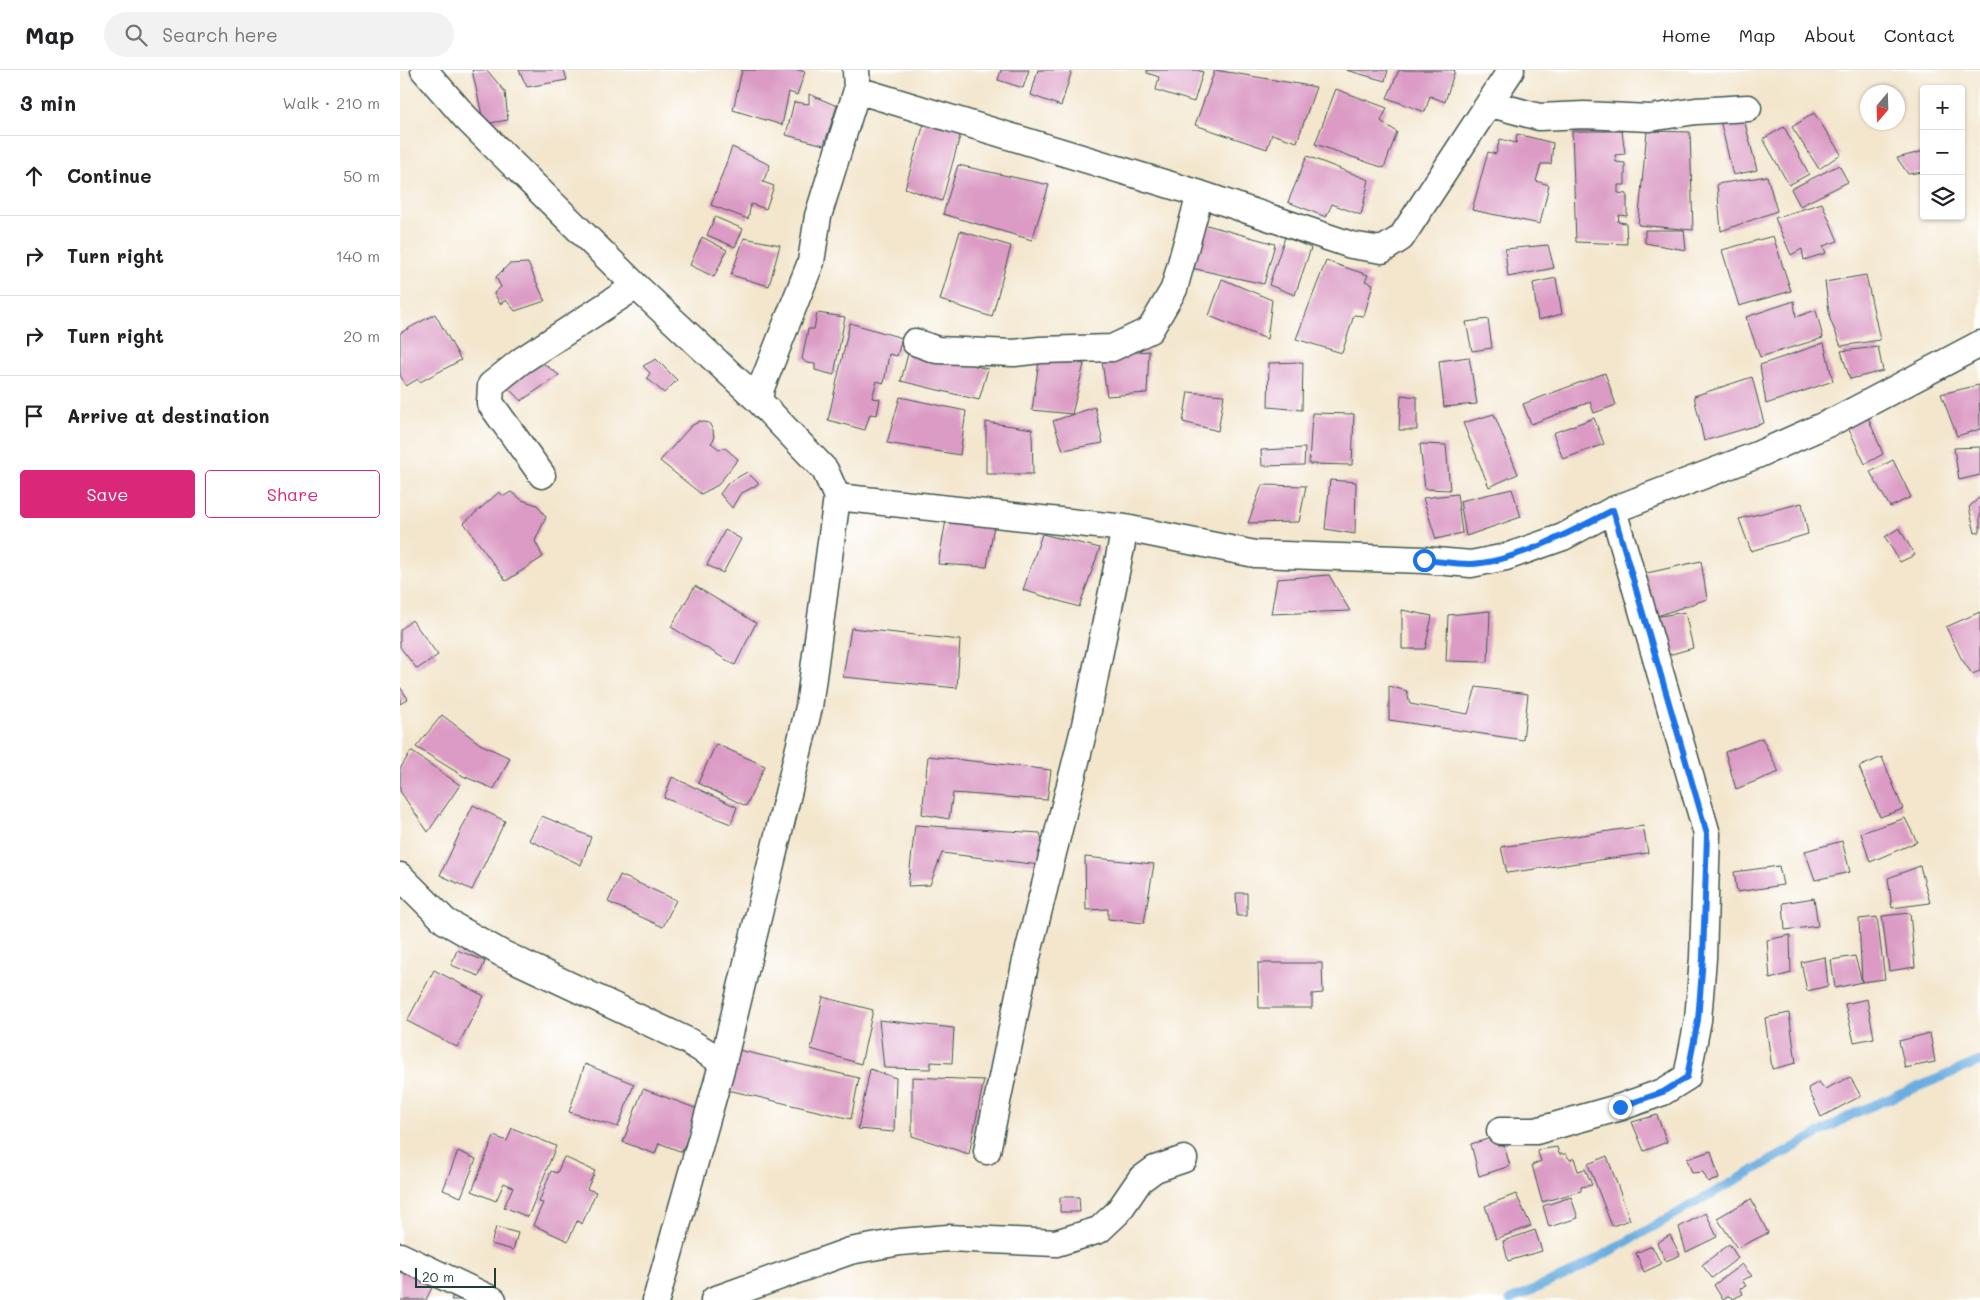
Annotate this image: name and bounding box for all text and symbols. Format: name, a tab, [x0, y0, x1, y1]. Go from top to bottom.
search box	[104, 12, 454, 57]
text: Map	[25, 19, 74, 50]
icon: search	[122, 21, 150, 49]
text: Search here	[162, 22, 278, 47]
text: Home	[1662, 23, 1711, 47]
text: Map	[1739, 23, 1775, 47]
text: About	[1803, 23, 1856, 47]
text: Contact	[1884, 23, 1955, 47]
north arrow	[1860, 85, 1905, 130]
map controls	[1920, 85, 1965, 220]
button: +	[1920, 85, 1965, 130]
text: 3 min	[20, 89, 76, 116]
text: Walk · 210 m	[282, 92, 380, 113]
button: −	[1920, 130, 1965, 175]
icon: ahead	[20, 162, 48, 190]
text: Continue	[67, 163, 152, 188]
text: 50 m	[343, 165, 380, 186]
button: layers	[1920, 175, 1965, 220]
icon: right	[20, 242, 48, 270]
text: Turn right	[67, 243, 164, 268]
text: 140 m	[336, 245, 380, 266]
icon: right	[20, 322, 48, 350]
text: Turn right	[67, 323, 164, 348]
text: 20 m	[343, 325, 380, 346]
icon: arrive	[20, 402, 48, 430]
text: Arrive at destination	[67, 403, 270, 428]
button: Save	[20, 470, 195, 518]
button: Share	[205, 470, 380, 518]
route start	[1413, 549, 1436, 572]
route end	[1609, 1096, 1632, 1119]
scale bar	[415, 1265, 496, 1288]
text: 20 m	[422, 1267, 454, 1286]

